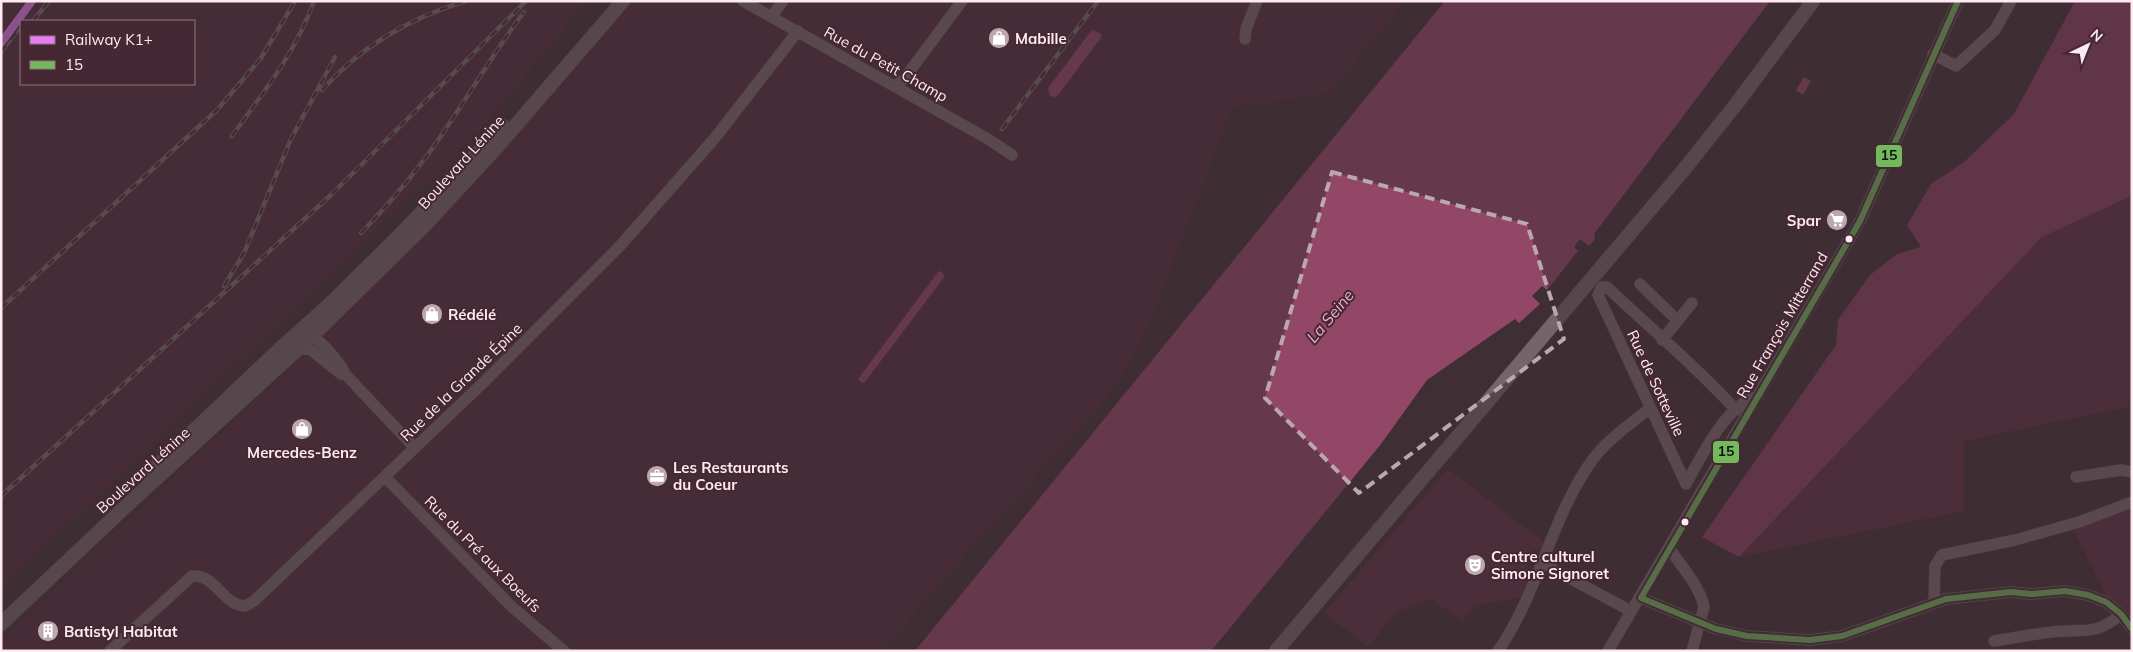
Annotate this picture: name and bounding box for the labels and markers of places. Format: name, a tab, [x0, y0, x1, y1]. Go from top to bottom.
shop icon: Mabille	[987, 26, 1011, 50]
place label: Mabille	[1015, 29, 1067, 48]
supermarket icon: Spar	[1825, 208, 1849, 232]
place label: Spar	[1787, 211, 1821, 230]
unlabelled marker	[1844, 234, 1854, 244]
shop icon: Rédélé	[420, 302, 444, 326]
place label: Rédélé	[448, 305, 496, 324]
shop icon: Mercedes-Benz	[290, 417, 314, 441]
place label: Mercedes-Benz	[247, 443, 357, 462]
place label: Les Restaurants du Coeur	[673, 458, 788, 494]
office icon: Les Restaurants du Coeur	[645, 464, 669, 488]
unlabelled marker	[1680, 517, 1690, 527]
place label: Centre culturel Simone Signoret	[1491, 547, 1609, 583]
theatre icon: Centre culturel Simone Signoret	[1463, 553, 1487, 577]
building icon: Batistyl Habitat	[36, 619, 60, 643]
place label: Batistyl Habitat	[64, 622, 178, 641]

